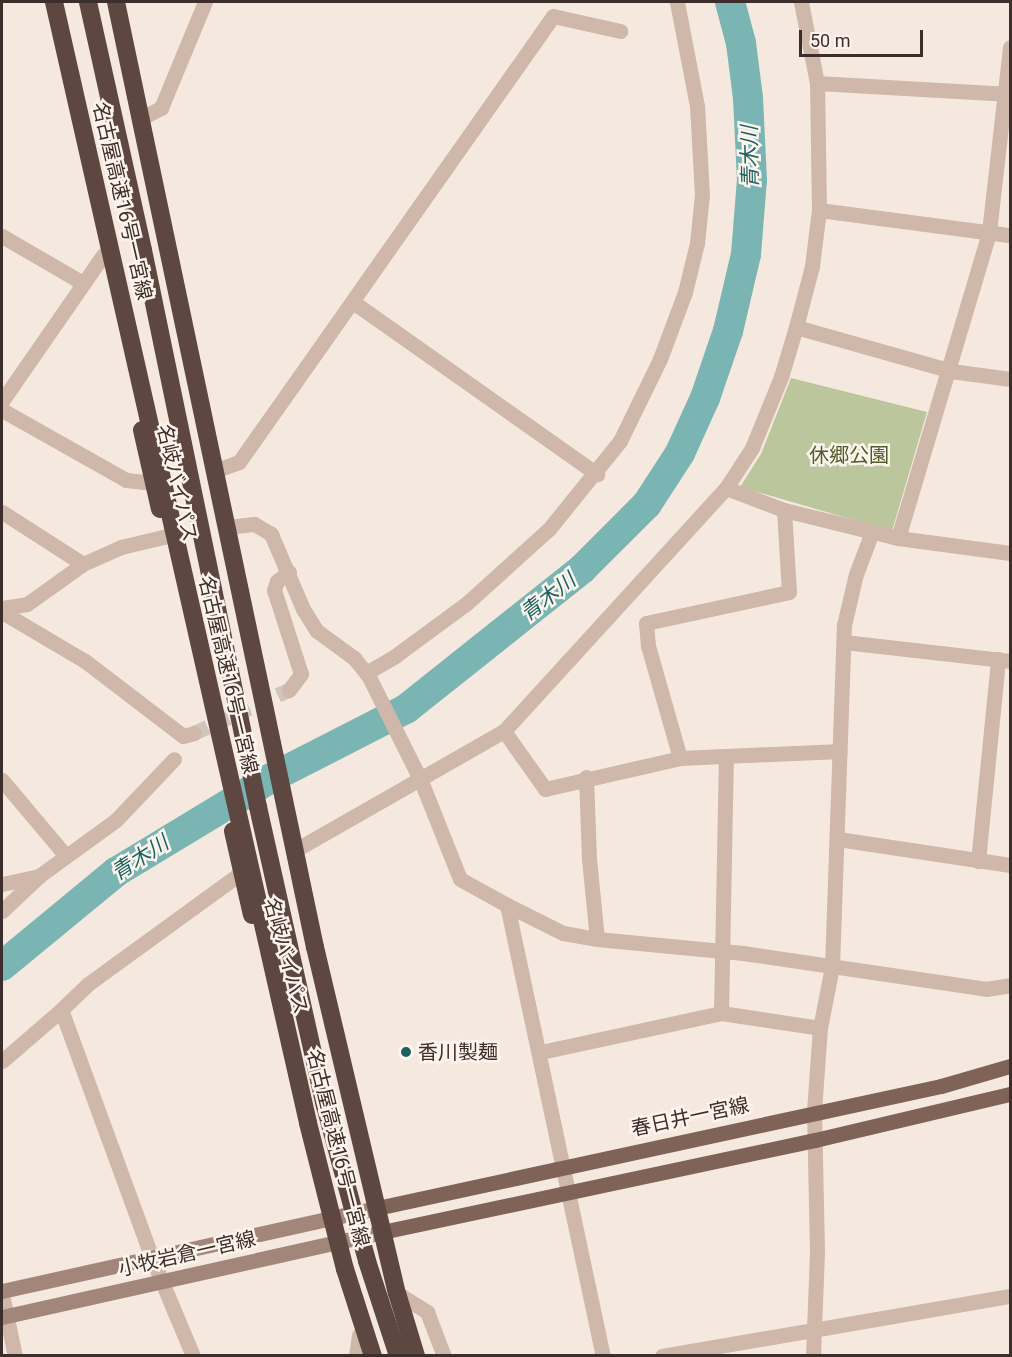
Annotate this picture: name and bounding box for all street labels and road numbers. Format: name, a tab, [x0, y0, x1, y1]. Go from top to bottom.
street label: 名古屋高速16号一宮線	[88, 100, 156, 302]
street label: 名岐バイパス	[152, 422, 202, 544]
street label: 名古屋高速16号一宮線	[194, 574, 262, 776]
street label: 名岐バイパス	[259, 895, 313, 1017]
street label: 名古屋高速16号一宮線	[302, 1047, 374, 1249]
street label: 春日井一宮線	[629, 1093, 751, 1141]
street label: 小牧岩倉一宮線	[116, 1227, 258, 1281]

